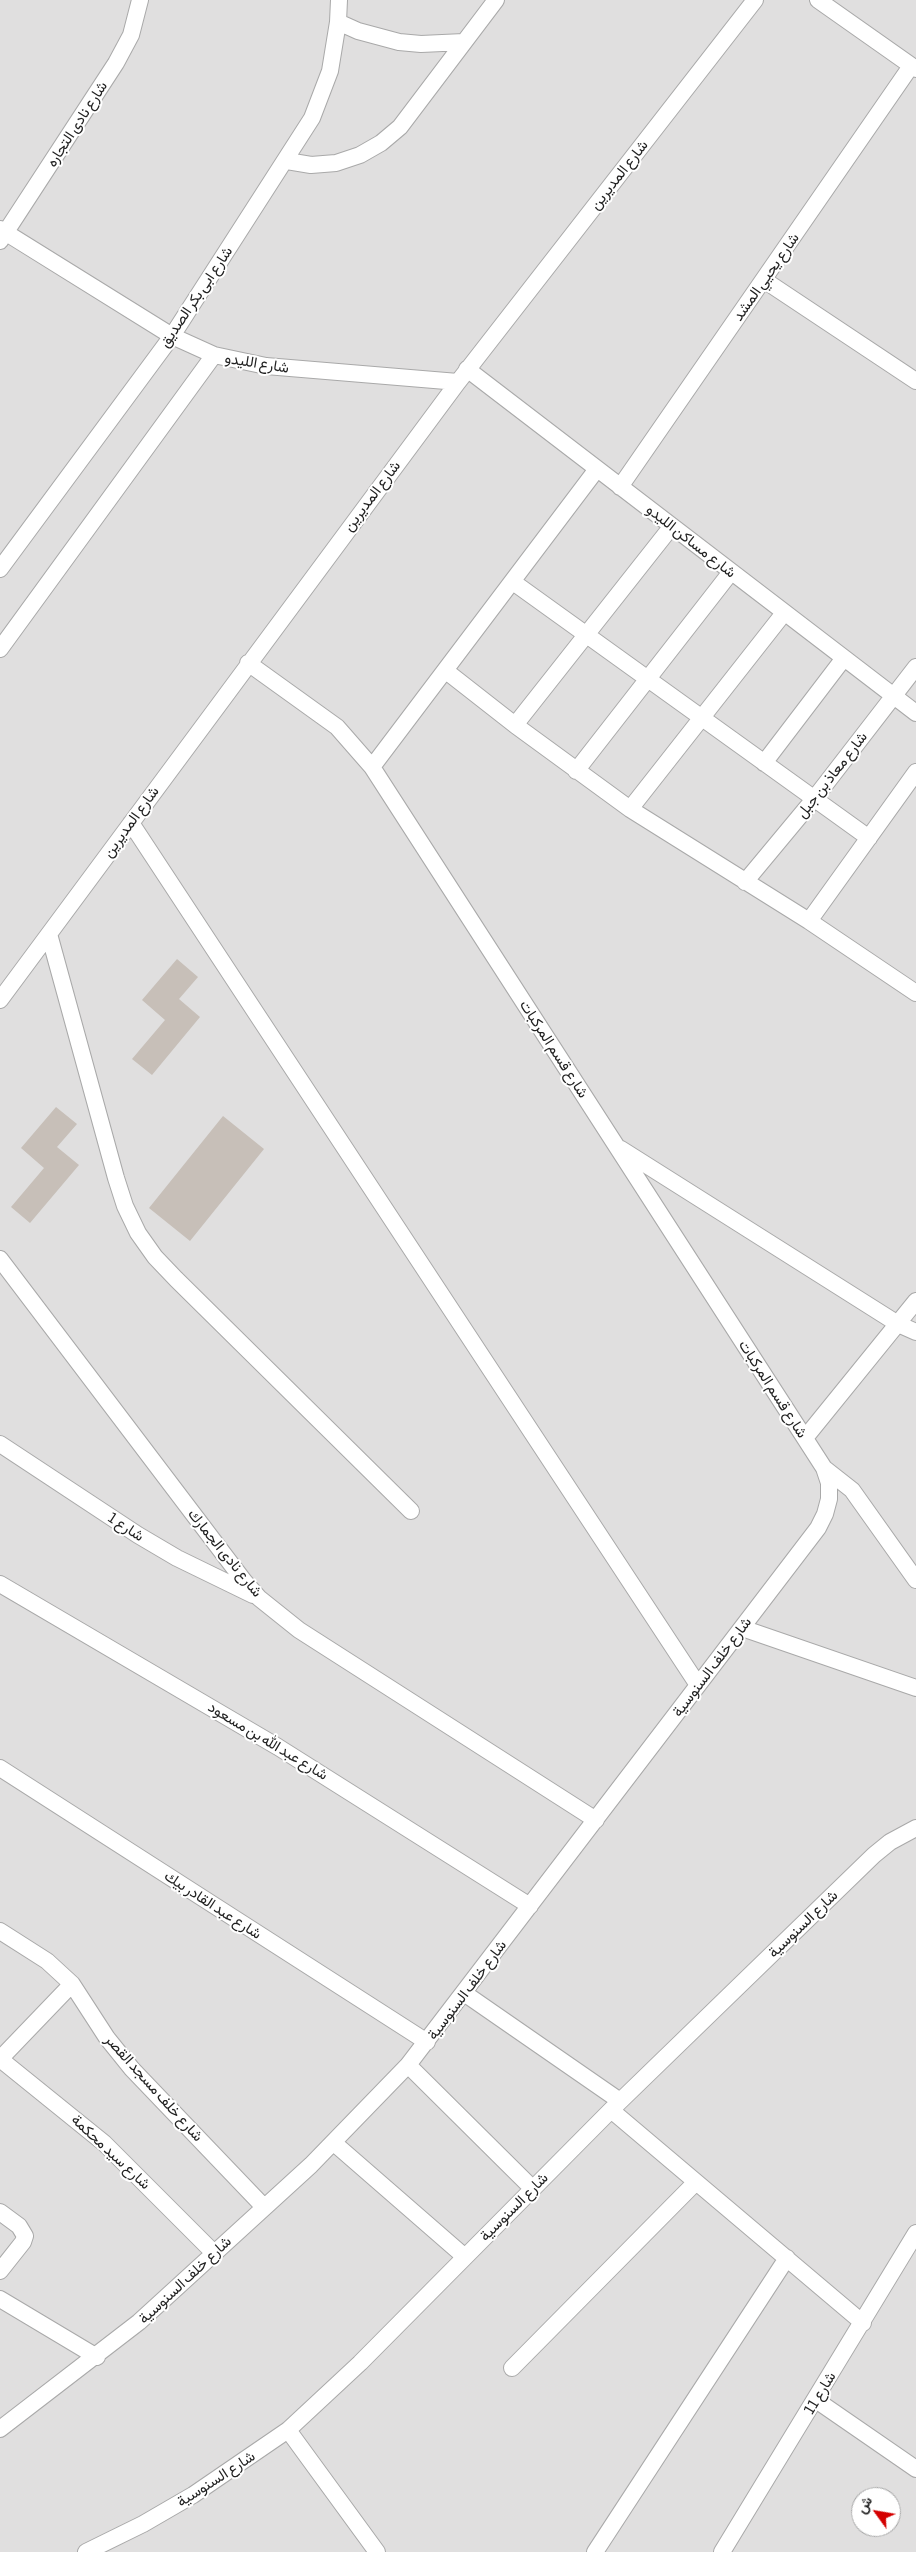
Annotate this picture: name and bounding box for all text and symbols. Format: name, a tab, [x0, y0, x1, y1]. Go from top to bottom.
street label: شارع نادى التجاره	[43, 78, 111, 170]
street label: شارع المديرين	[586, 137, 652, 213]
street label: شارع يحيي المشد	[729, 229, 803, 325]
street label: شارع ابى بكر الصديق	[156, 243, 236, 351]
street label: شارع الليدو	[224, 349, 290, 377]
street label: شارع المديرين	[340, 457, 404, 535]
street label: شارع مساكن الليدو	[643, 500, 739, 582]
street label: شارع معاذ بن جبل	[793, 728, 871, 822]
street label: شارع المديرين	[99, 783, 163, 861]
street label: شارع قسم المركبات	[516, 997, 592, 1101]
street label: شارع قسم المركبات	[735, 1337, 811, 1441]
street label: شارع نادى الجمارك	[184, 1505, 266, 1601]
street label: شارع 1	[105, 1509, 147, 1545]
street label: شارع خلف السنوسية	[669, 1614, 755, 1720]
street label: شارع عبد الله بن مسعود	[205, 1698, 331, 1784]
street label: شارع عبد القادر بيك	[161, 1867, 265, 1943]
street label: شارع السنوسية	[765, 1886, 841, 1962]
street label: شارع خلف السنوسية	[424, 1937, 510, 2043]
street label: شارع خلف مسجد القصر	[101, 2031, 207, 2145]
street label: شارع سيد محكمة	[68, 2111, 154, 2193]
street label: شارع السنوسية	[476, 2169, 552, 2245]
street label: شارع خلف السنوسية	[135, 2232, 235, 2328]
street label: شارع 11	[800, 2369, 840, 2417]
street label: شارع السنوسية	[174, 2447, 258, 2511]
north arrow	[851, 2487, 901, 2537]
text: ش	[853, 2493, 875, 2516]

